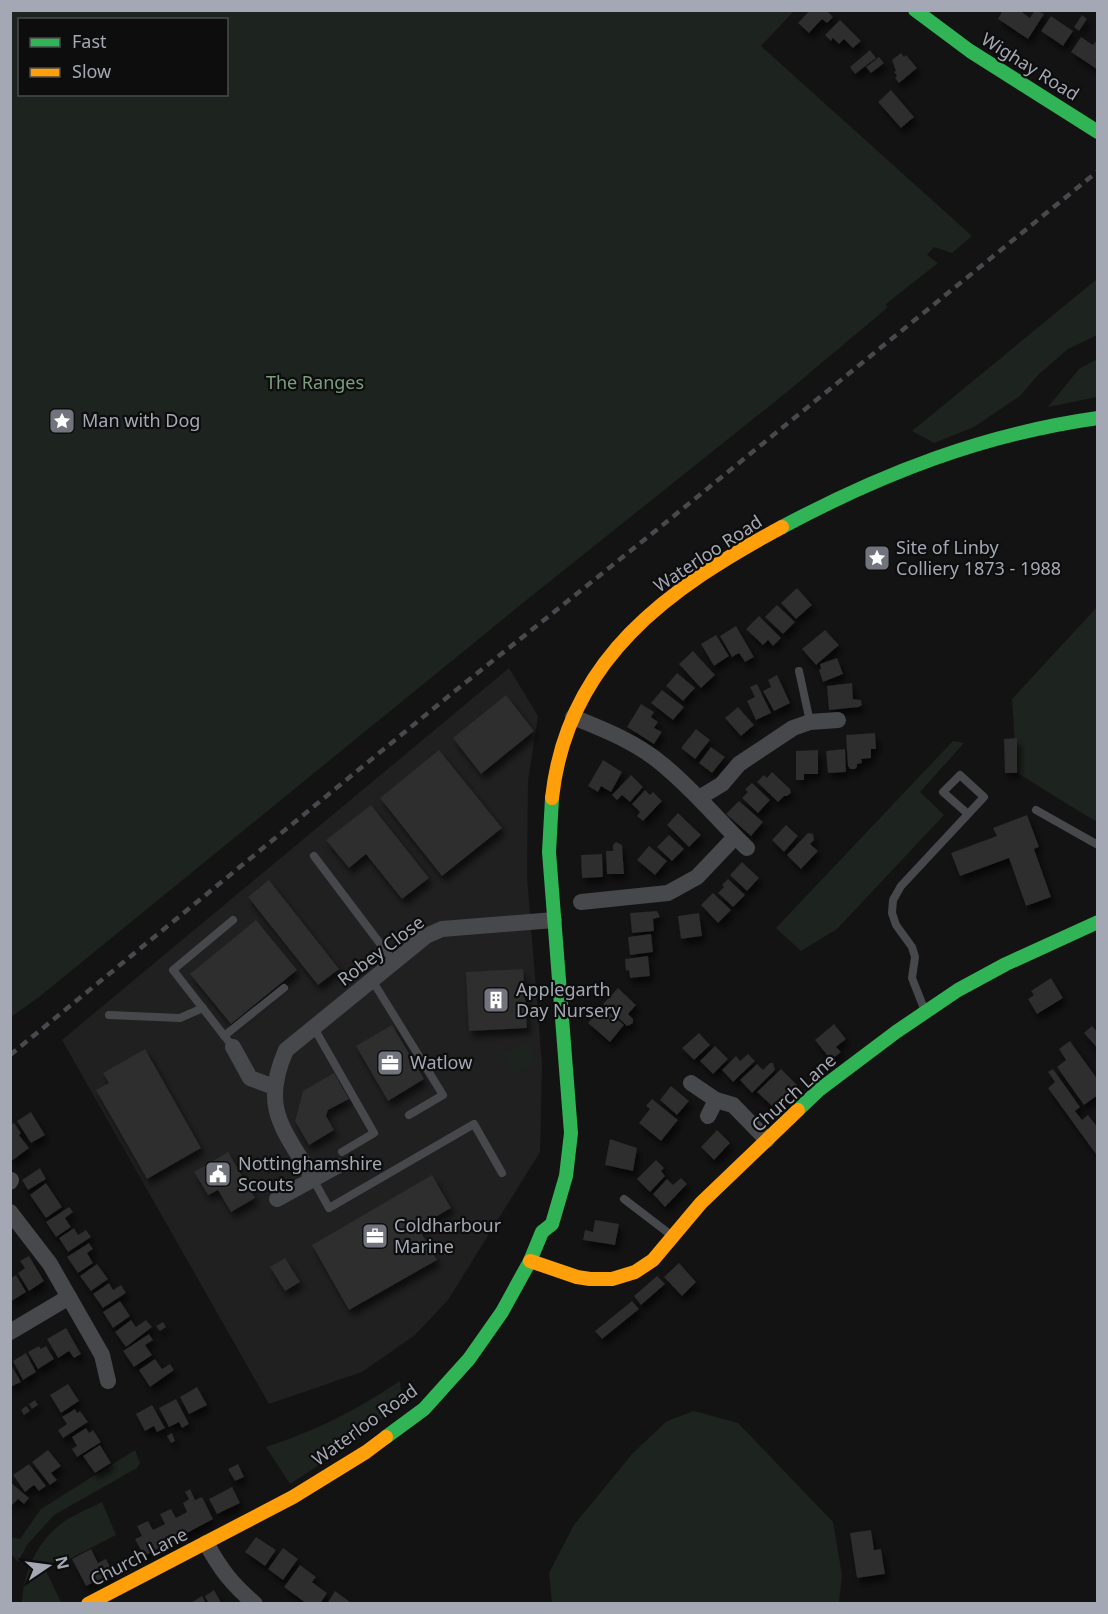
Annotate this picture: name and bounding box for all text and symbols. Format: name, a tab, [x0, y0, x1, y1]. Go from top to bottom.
legend	[18, 18, 228, 96]
street label: Wighay Road	[977, 27, 1084, 106]
text: Fast	[72, 29, 107, 53]
text: Slow	[72, 59, 111, 83]
park label: The Ranges	[266, 370, 364, 394]
place icon: Man with Dog	[47, 406, 77, 436]
place label: Man with Dog	[82, 408, 200, 432]
street label: Waterloo Road	[649, 509, 766, 597]
place label: Site of Linby Colliery 1873 - 1988	[896, 535, 1061, 580]
place icon: Site of Linby Colliery 1873 - 1988	[862, 543, 892, 573]
street label: Robey Close	[332, 910, 429, 991]
place label: Applegarth Day Nursery	[516, 977, 622, 1022]
building icon: Applegarth Day Nursery	[481, 985, 511, 1015]
office icon: Watlow	[375, 1048, 405, 1078]
street label: Church Lane	[746, 1048, 841, 1137]
place label: Watlow	[410, 1050, 472, 1074]
place label: Nottinghamshire Scouts	[238, 1151, 382, 1196]
public building icon: Nottinghamshire Scouts	[203, 1159, 233, 1189]
place label: Coldharbour Marine	[394, 1213, 502, 1258]
office icon: Coldharbour Marine	[360, 1221, 390, 1251]
street label: Waterloo Road	[307, 1378, 422, 1471]
street label: Church Lane	[86, 1521, 191, 1591]
north arrow	[18, 1536, 78, 1596]
text: N	[50, 1554, 75, 1571]

